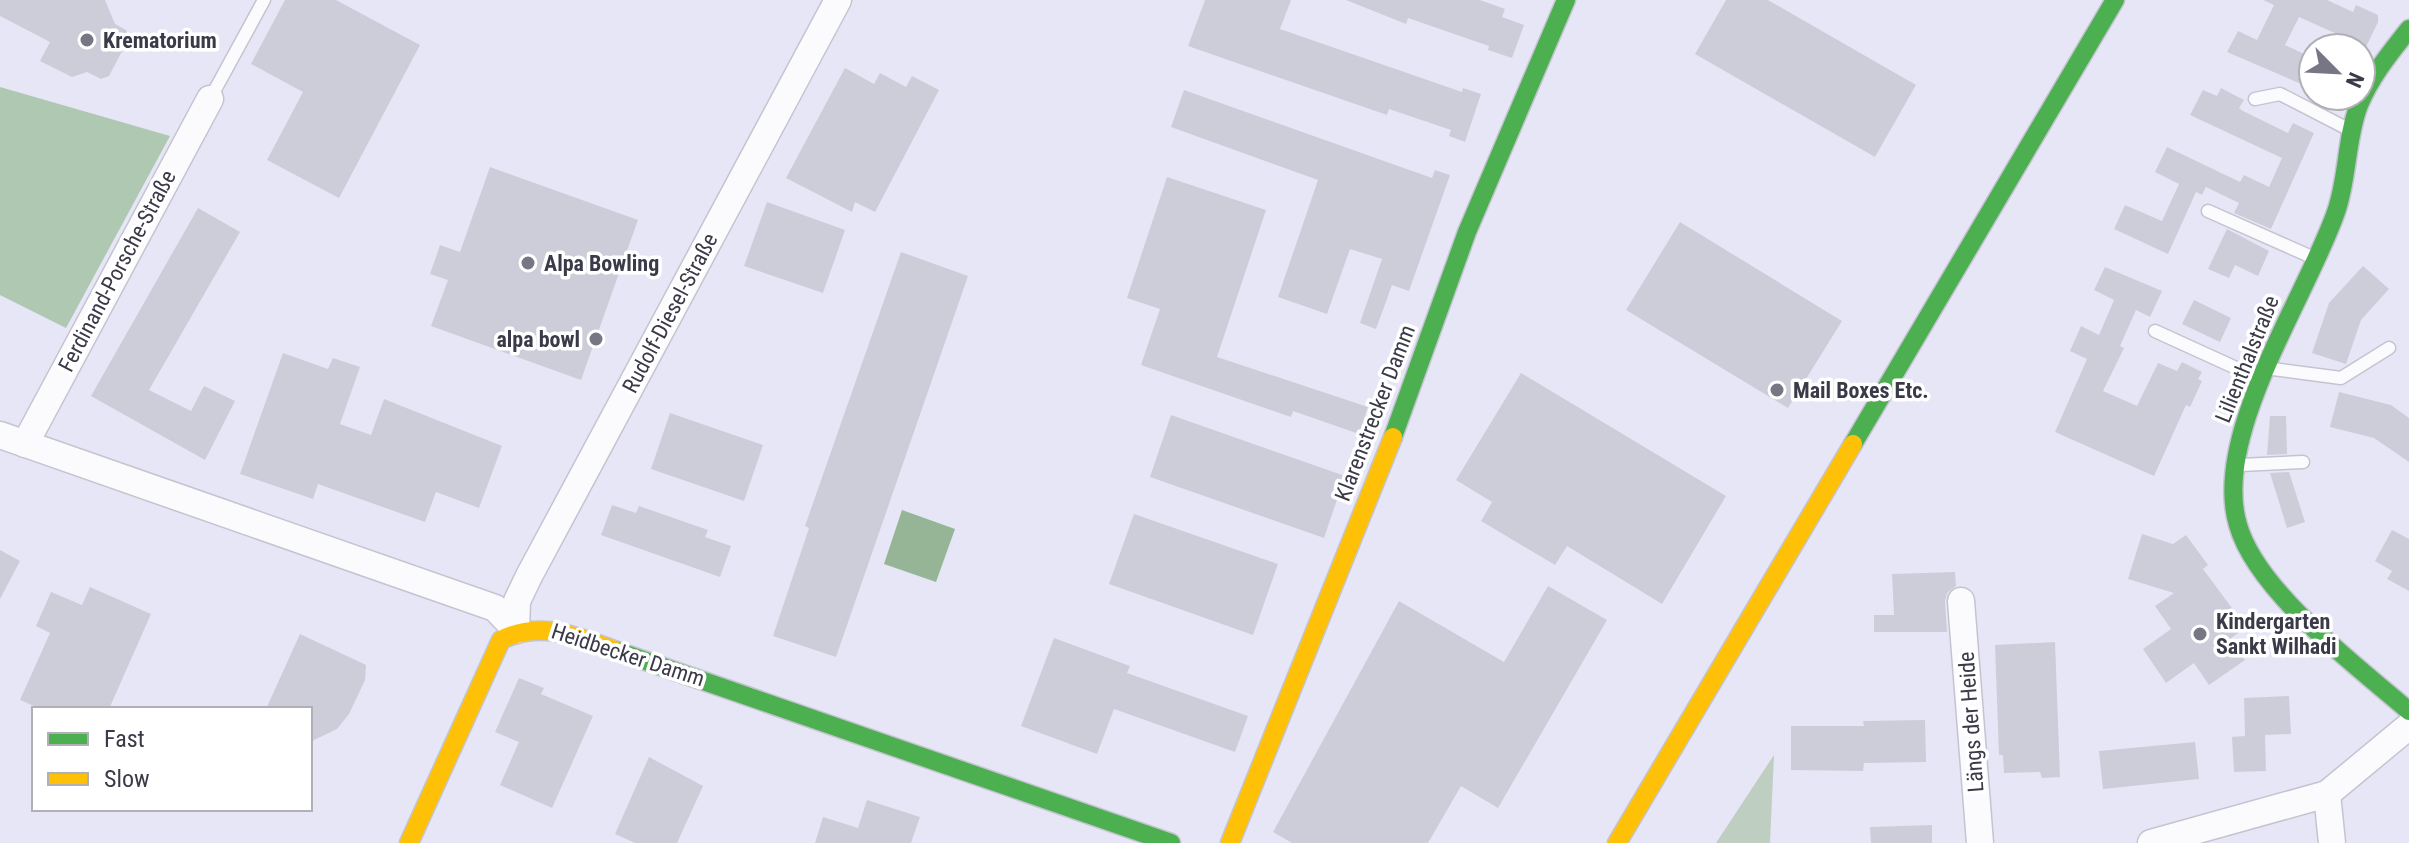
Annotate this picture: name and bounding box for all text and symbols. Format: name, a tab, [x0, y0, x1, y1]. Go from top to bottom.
place label: Krematorium	[103, 28, 217, 53]
marker: Krematorium	[78, 31, 96, 49]
north arrow	[2297, 32, 2377, 112]
text: N	[2341, 69, 2369, 91]
street label: Ferdinand-Porsche-Straße	[53, 166, 181, 376]
street label: Rudolf-Diesel-Straße	[617, 229, 723, 397]
place label: Alpa Bowling	[544, 251, 659, 276]
marker: Alpa Bowling	[519, 254, 537, 272]
street label: Lilienthalstraße	[2210, 292, 2284, 426]
street label: Klarenstrecker Damm	[1330, 321, 1420, 505]
place label: alpa bowl	[496, 327, 580, 352]
marker: alpa bowl	[587, 330, 605, 348]
place label: Mail Boxes Etc.	[1793, 378, 1929, 403]
marker: Mail Boxes Etc.	[1768, 381, 1786, 399]
place label: Kindergarten Sankt Wilhadi	[2216, 609, 2337, 659]
street label: Heidbecker Damm	[548, 619, 708, 691]
marker: Kindergarten Sankt Wilhadi	[2191, 625, 2209, 643]
street label: Längs der Heide	[1954, 651, 1988, 793]
legend	[32, 707, 312, 811]
text: Fast	[104, 725, 145, 753]
text: Slow	[104, 765, 150, 793]

